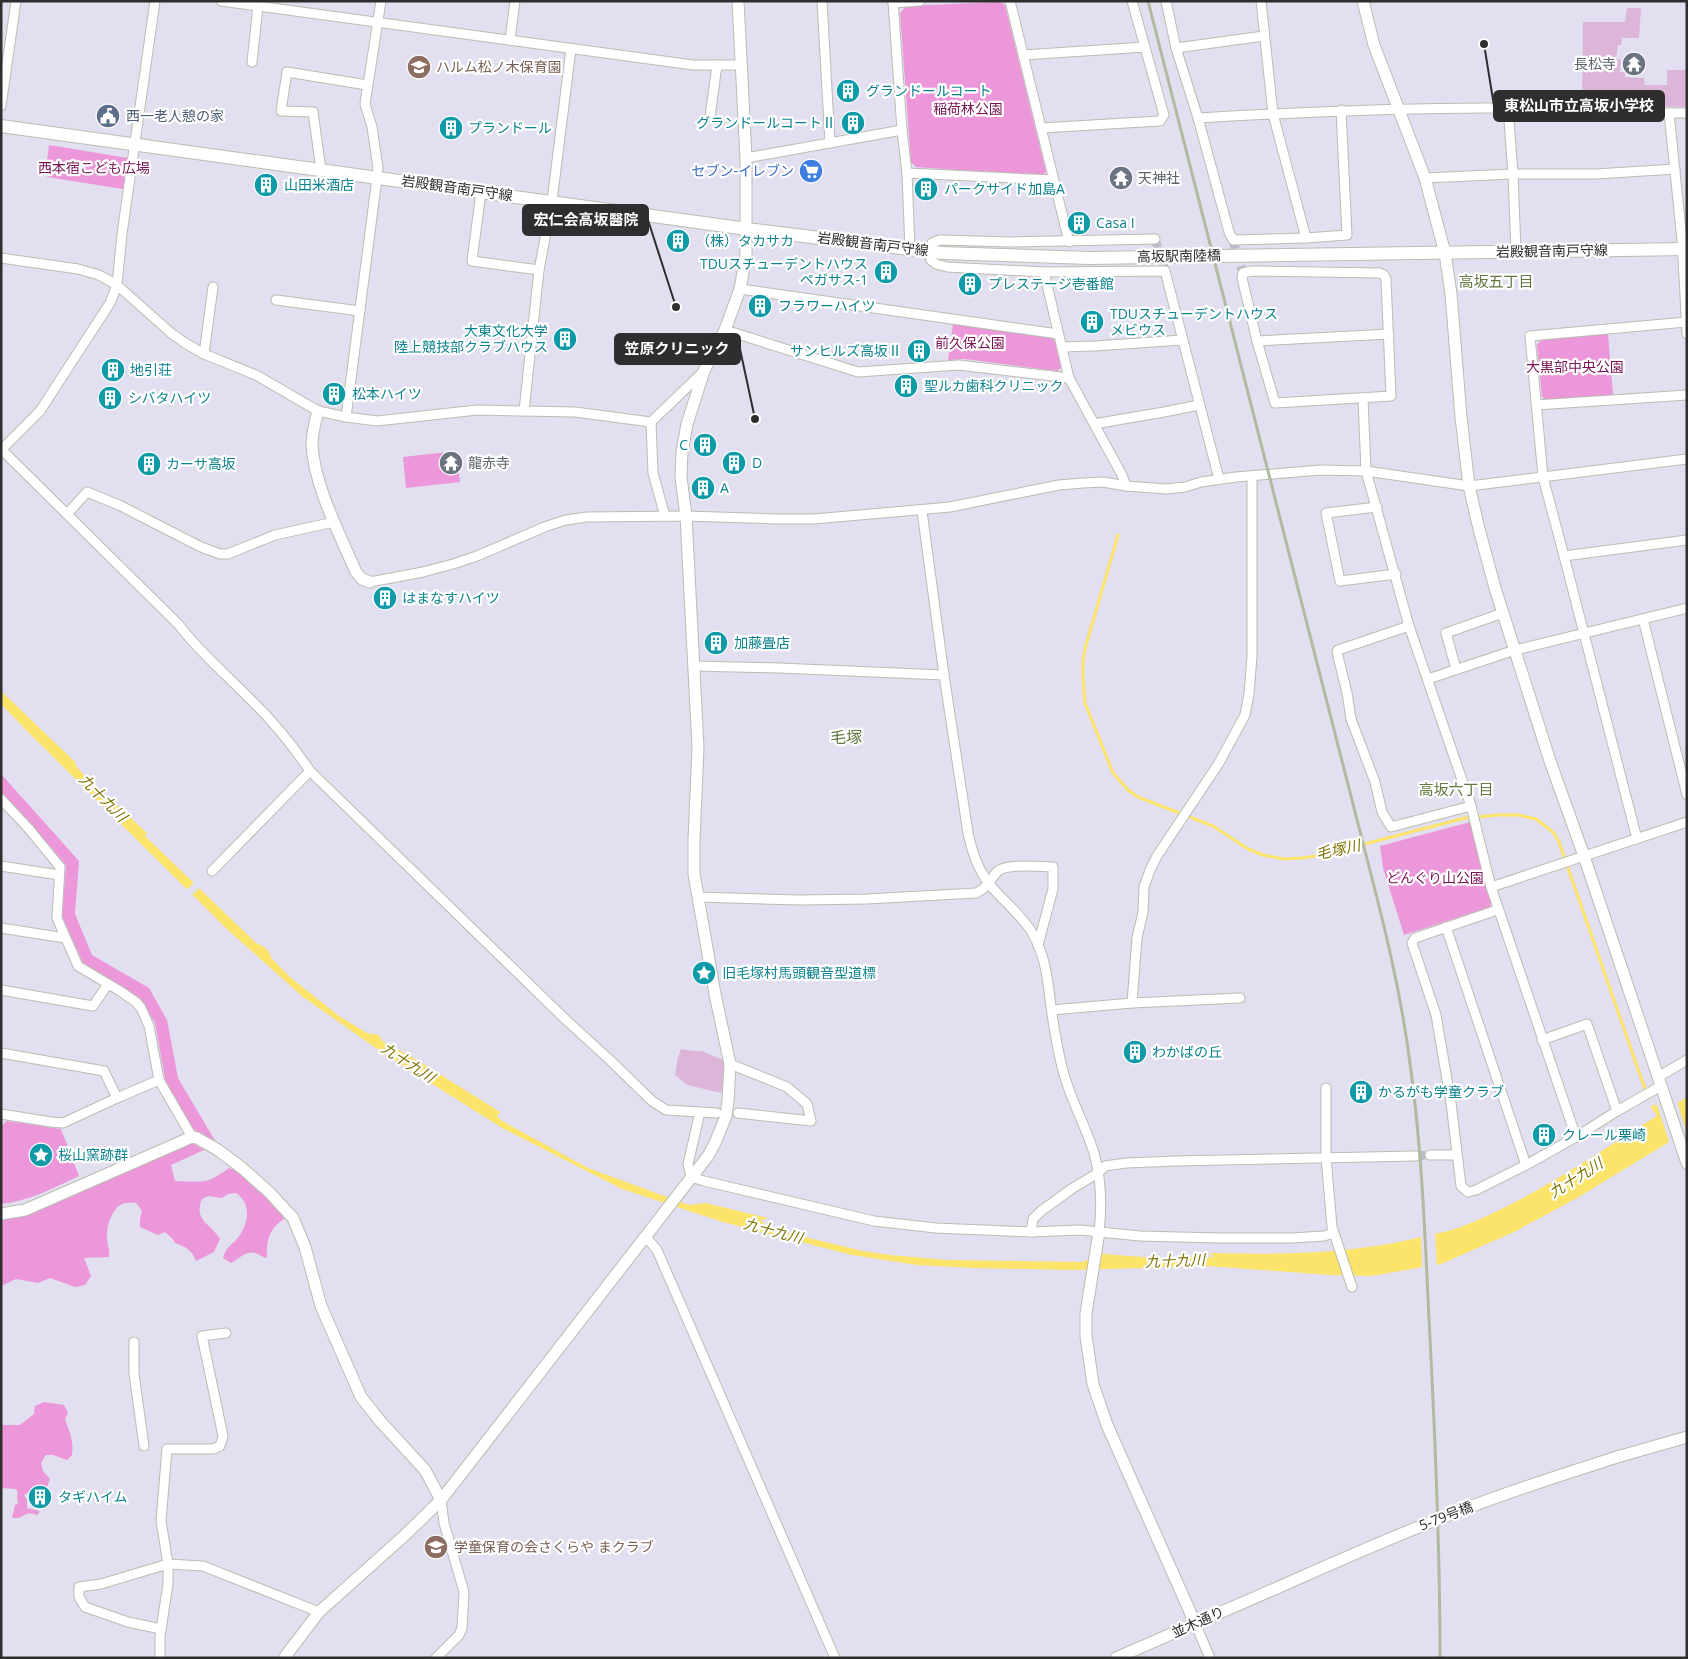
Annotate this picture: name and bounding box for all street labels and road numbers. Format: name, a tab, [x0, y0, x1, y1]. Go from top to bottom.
street label: 岩殿観音南戸守線	[400, 170, 514, 205]
street label: 岩殿観音南戸守線	[816, 227, 930, 260]
street label: 岩殿観音南戸守線	[1496, 240, 1608, 261]
street label: 高坂駅南陸橋	[1137, 245, 1221, 266]
street label: 5-79号橋	[1416, 1497, 1476, 1535]
street label: 並木通り	[1168, 1601, 1227, 1642]

